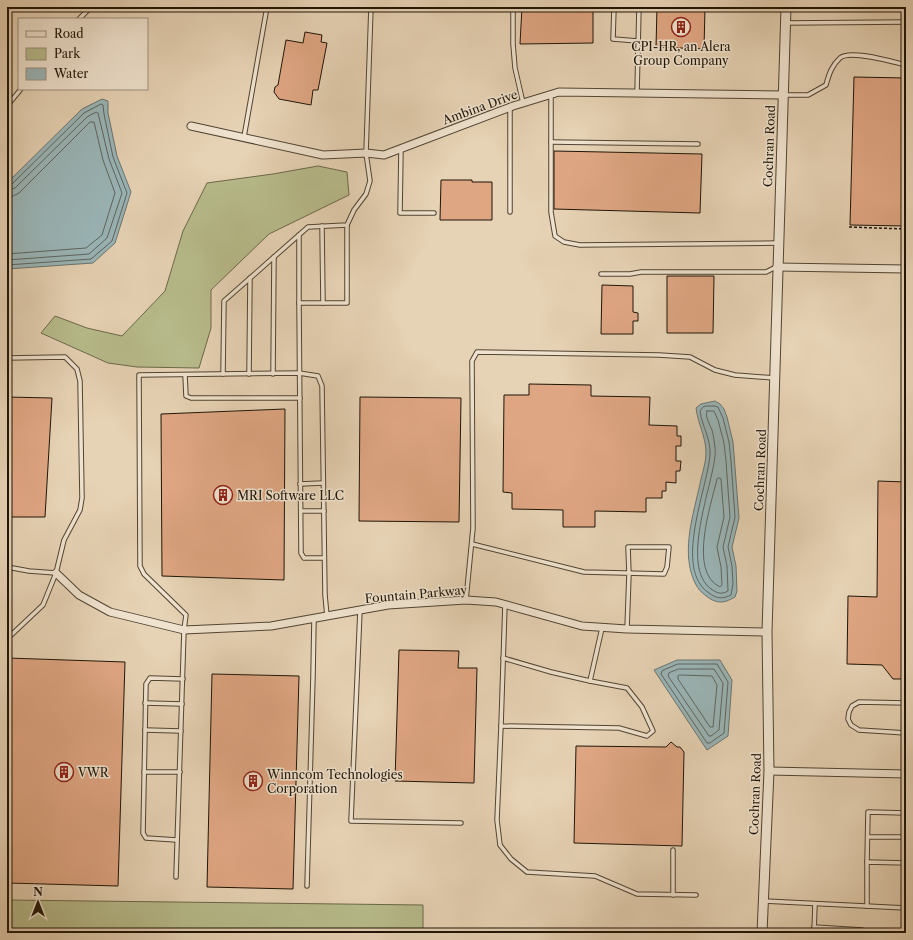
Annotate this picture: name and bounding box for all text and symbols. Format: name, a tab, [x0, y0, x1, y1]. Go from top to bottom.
building icon: CPI-HR, an Alera Group Company	[670, 16, 692, 38]
legend	[18, 18, 148, 90]
text: Road	[54, 26, 84, 41]
place label: CPI-HR, an Alera Group Company	[631, 39, 731, 68]
text: Park	[54, 46, 81, 61]
text: Water	[53, 66, 88, 81]
street label: Ambina Drive	[439, 86, 520, 128]
street label: Cochran Road	[760, 104, 778, 187]
street label: Cochran Road	[751, 428, 769, 511]
building icon: MRI Software LLC	[212, 484, 234, 506]
place label: MRI Software LLC	[237, 488, 344, 503]
street label: Fountain Parkway	[364, 582, 468, 606]
street label: Cochran Road	[746, 752, 764, 835]
building icon: VWR	[53, 761, 75, 783]
place label: VWR	[77, 765, 110, 780]
place label: Winncom Technologies Corporation	[266, 767, 403, 796]
building icon: Winncom Technologies Corporation	[242, 770, 264, 792]
north arrow	[18, 882, 58, 922]
text: N	[33, 885, 43, 899]

